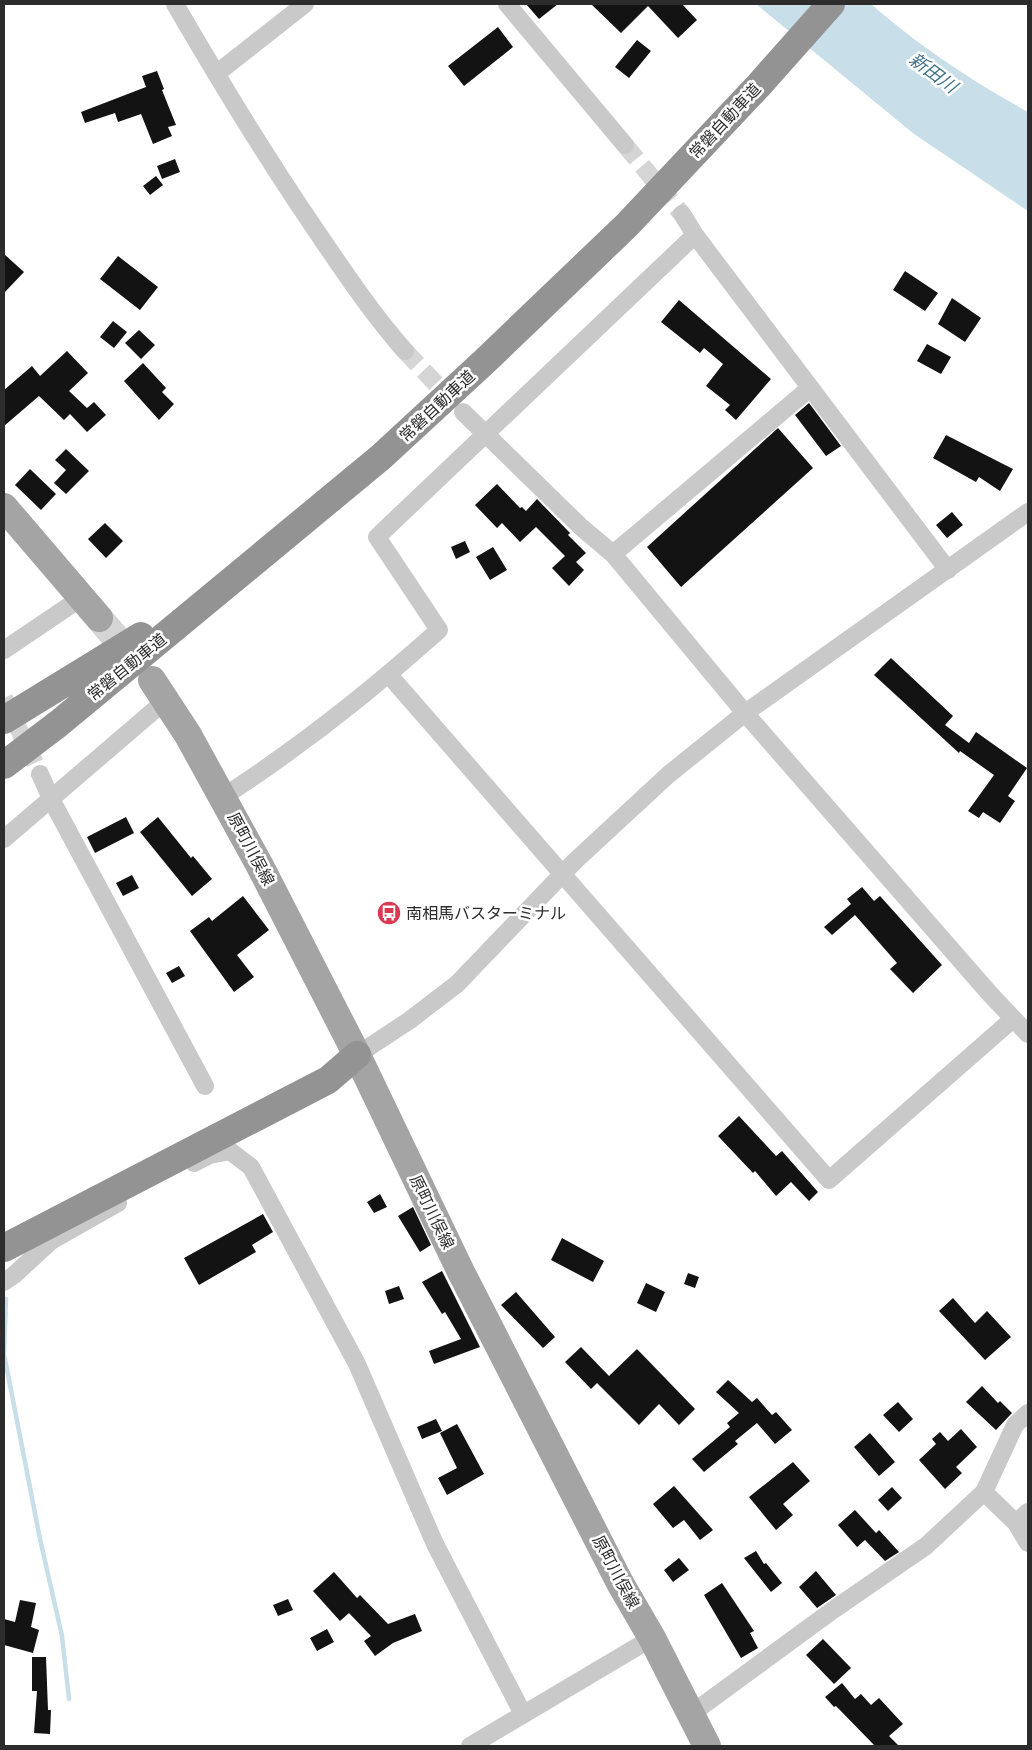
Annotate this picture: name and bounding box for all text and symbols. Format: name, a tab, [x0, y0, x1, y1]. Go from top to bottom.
water label: 新田川	[905, 48, 963, 99]
street label: 常磐自動車道	[685, 79, 765, 163]
street label: 常磐自動車道	[395, 366, 479, 446]
street label: 常磐自動車道	[84, 629, 170, 705]
street label: 原町川俣線	[224, 809, 278, 889]
bus stop icon: 南相馬バスターミナル	[376, 900, 402, 926]
place label: 南相馬バスターミナル	[406, 904, 566, 923]
street label: 原町川俣線	[406, 1172, 458, 1252]
street label: 原町川俣線	[589, 1532, 643, 1612]

